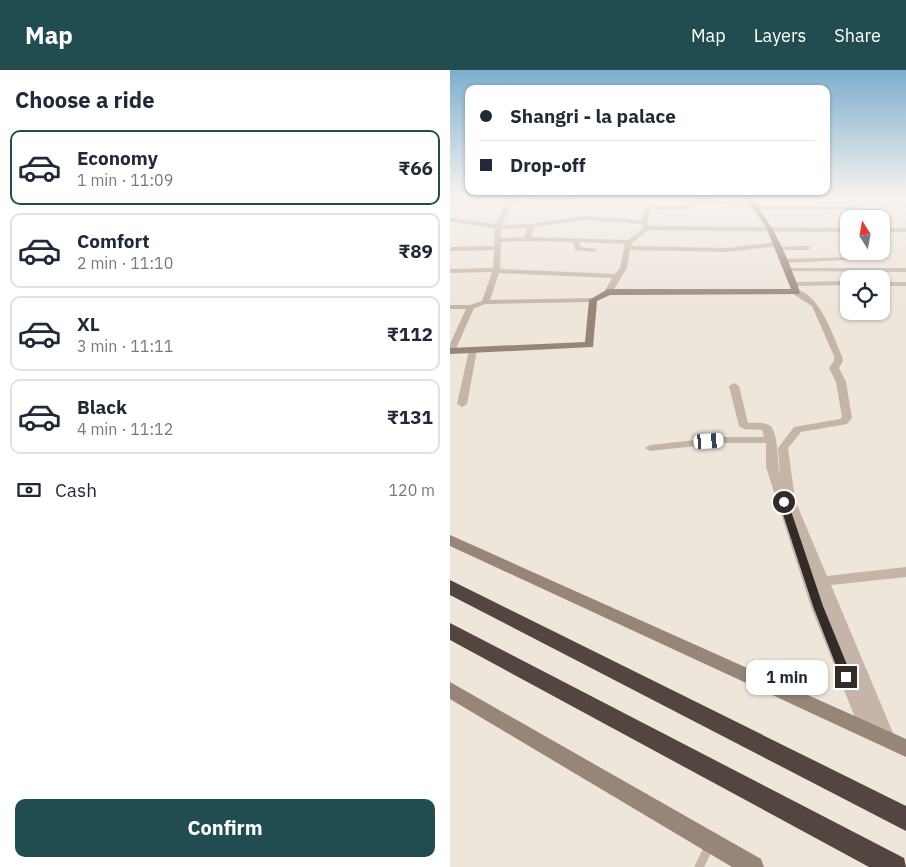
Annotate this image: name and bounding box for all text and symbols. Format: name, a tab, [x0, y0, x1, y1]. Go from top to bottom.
text: Map	[25, 19, 73, 51]
text: Map	[691, 24, 726, 47]
text: Layers	[754, 24, 806, 47]
text: Share	[834, 24, 881, 47]
text: Choose a ride	[15, 85, 155, 114]
text: Shangri - la palace	[510, 104, 676, 128]
icon: car	[17, 145, 62, 190]
text: Economy	[77, 146, 158, 170]
text: Drop-off	[510, 153, 586, 177]
text: ₹66	[398, 156, 433, 180]
text: 1 min · 11:09	[77, 170, 173, 190]
north arrow	[840, 210, 890, 260]
map controls	[840, 210, 890, 320]
icon: car	[17, 228, 62, 273]
text: Comfort	[77, 229, 150, 253]
text: ₹89	[398, 239, 433, 263]
text: 2 min · 11:10	[77, 253, 173, 273]
button: locate	[840, 270, 890, 320]
icon: car	[17, 311, 62, 356]
text: XL	[77, 312, 100, 336]
text: ₹112	[387, 322, 433, 346]
text: 3 min · 11:11	[77, 336, 173, 356]
icon: car	[17, 394, 62, 439]
text: Black	[77, 395, 127, 419]
text: ₹131	[387, 405, 433, 429]
text: 4 min · 11:12	[77, 419, 173, 439]
car	[693, 432, 724, 450]
icon: cash	[15, 476, 43, 504]
text: Cash	[55, 478, 97, 502]
text: 120 m	[388, 480, 435, 500]
route start	[773, 491, 795, 513]
callout: 1 min	[746, 660, 828, 694]
route end	[835, 666, 857, 688]
text: 1 min	[766, 667, 808, 687]
button: Confirm	[15, 799, 435, 857]

